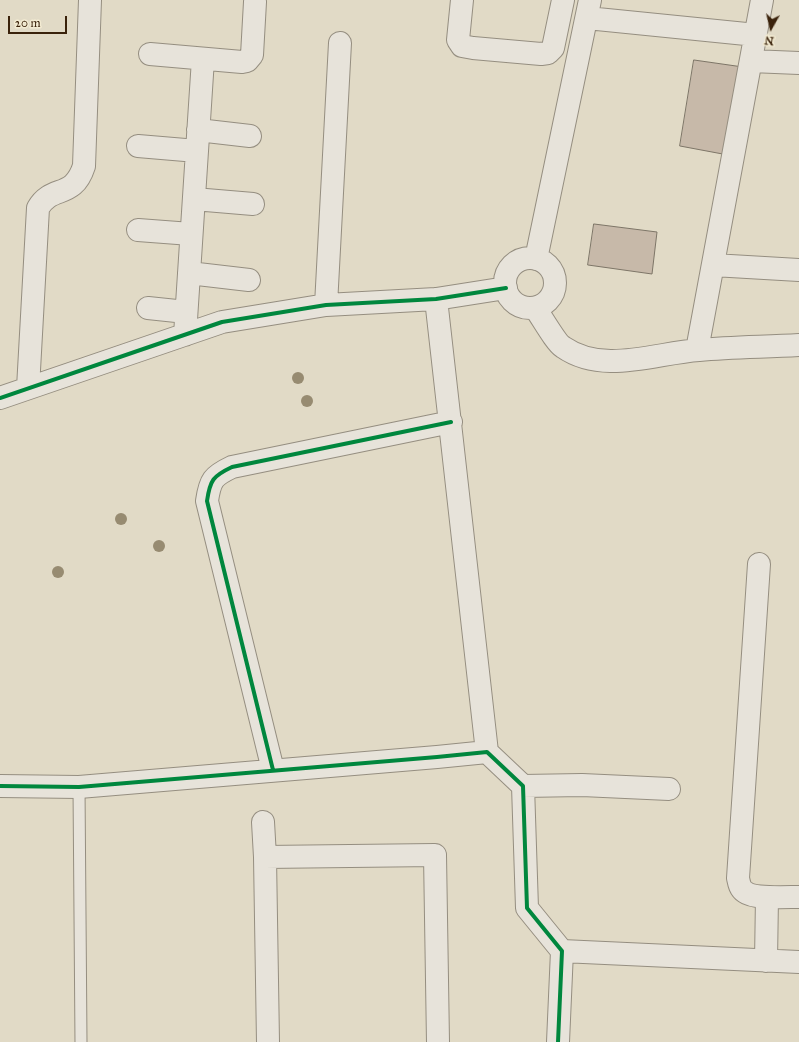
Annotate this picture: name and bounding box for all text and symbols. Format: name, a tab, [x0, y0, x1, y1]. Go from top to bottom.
scale bar	[10, 8, 69, 34]
north arrow	[751, 8, 791, 48]
text: 20 m	[15, 16, 41, 30]
text: N	[764, 33, 775, 47]

